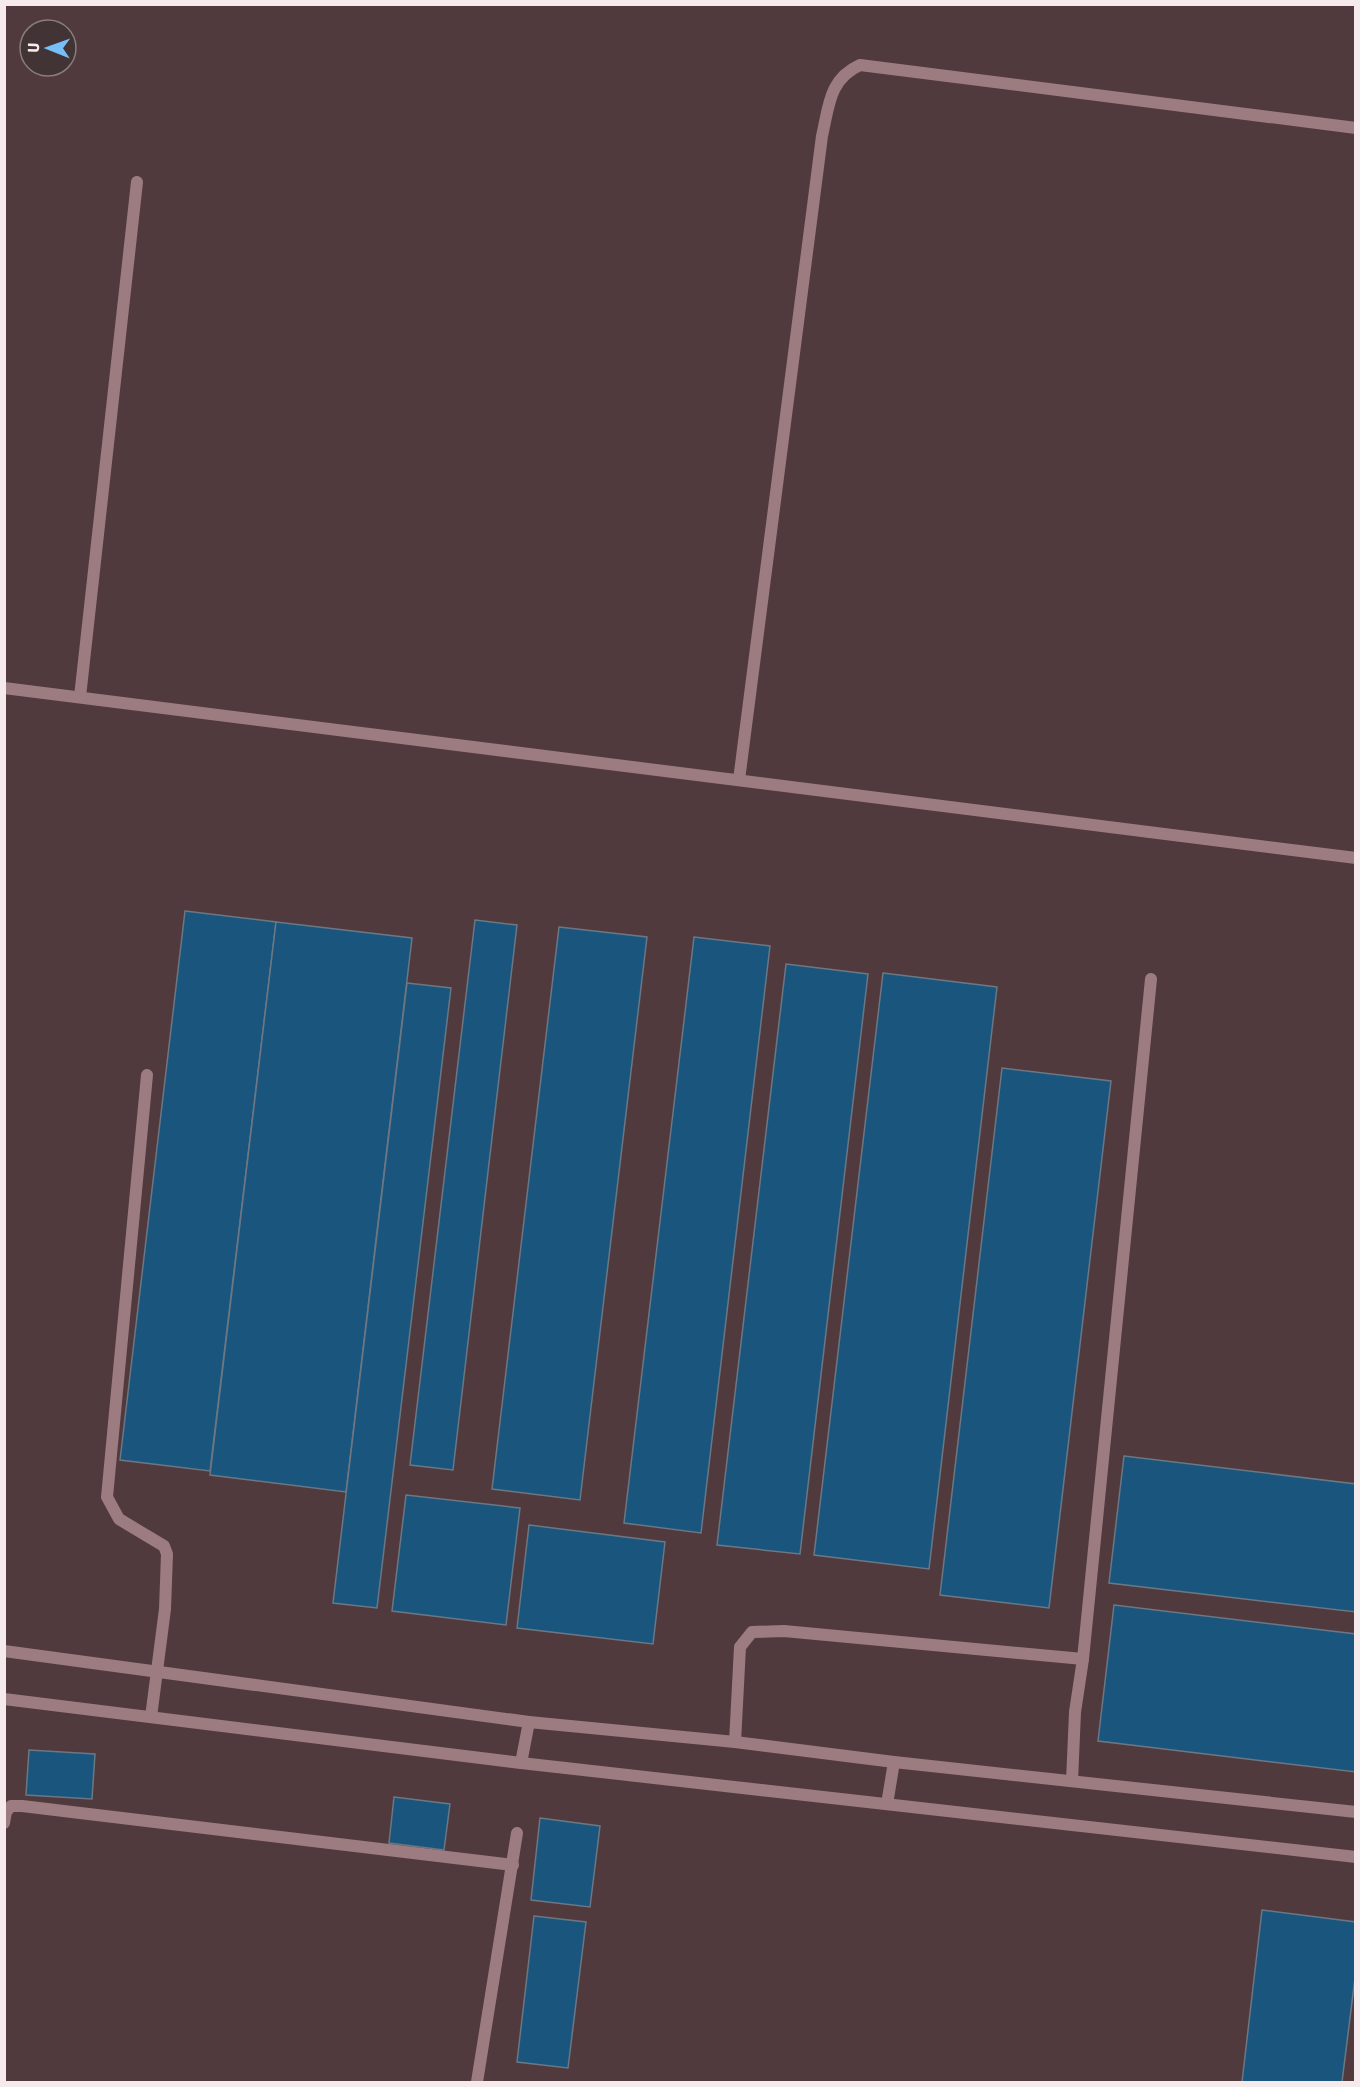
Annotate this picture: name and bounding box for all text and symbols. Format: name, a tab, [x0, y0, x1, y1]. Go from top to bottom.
north arrow	[18, 18, 78, 78]
text: U	[24, 43, 42, 53]

